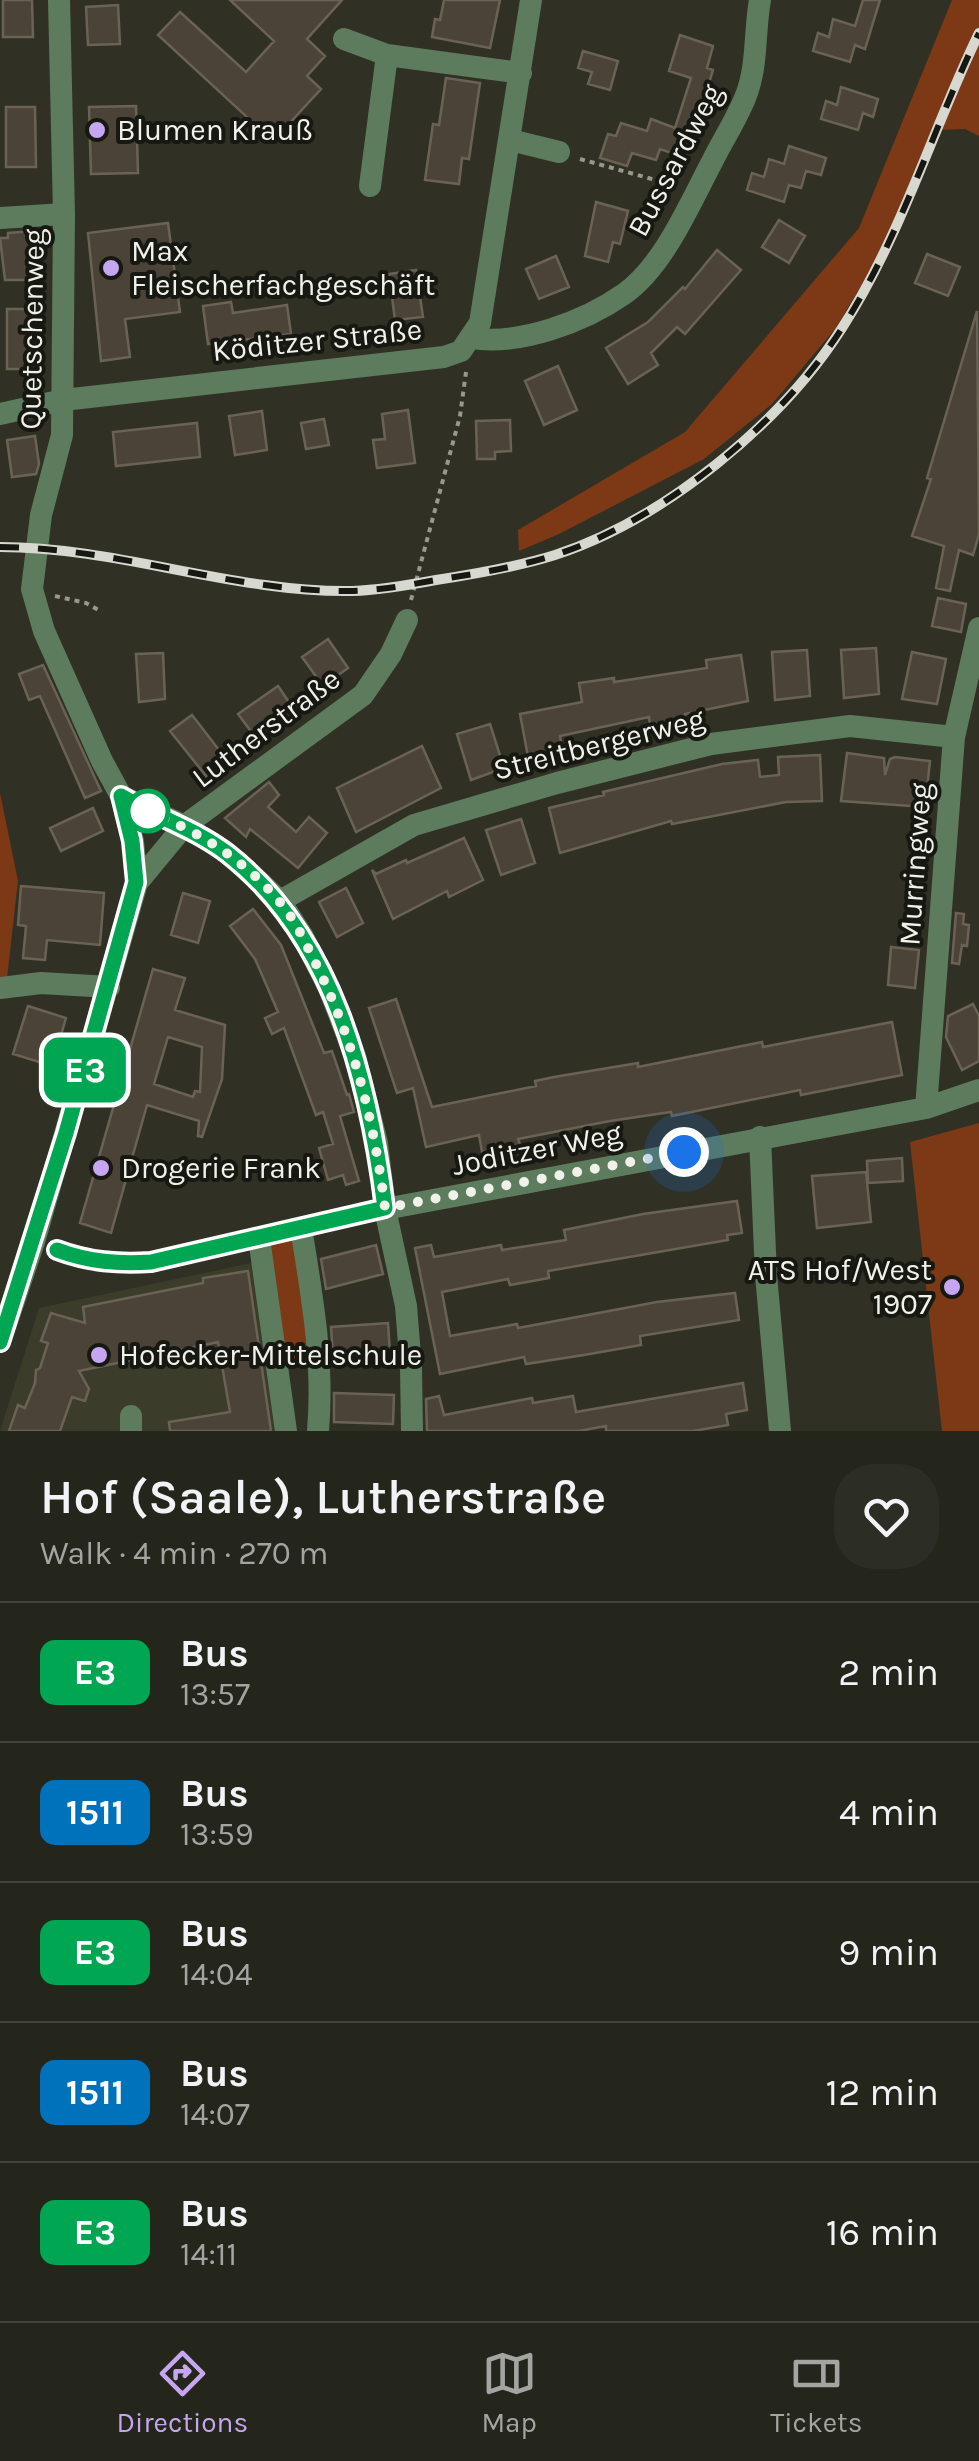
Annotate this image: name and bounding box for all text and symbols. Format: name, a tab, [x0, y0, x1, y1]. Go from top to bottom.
street label: Bussardweg	[620, 78, 730, 242]
place label: Blumen Krauß	[117, 112, 313, 148]
marker: Blumen Krauß	[86, 119, 108, 141]
street label: Quetschenweg	[12, 228, 52, 430]
place label: Max Fleischerfachgeschäft	[131, 233, 435, 303]
marker: Max Fleischerfachgeschäft	[100, 257, 122, 279]
street label: Köditzer Straße	[210, 311, 424, 369]
street label: Lutherstraße	[185, 661, 347, 795]
street label: Streitbergerweg	[490, 700, 709, 788]
street label: Murringweg	[891, 781, 939, 947]
unlabelled marker	[127, 790, 169, 832]
line badge: E3	[40, 1038, 130, 1102]
text: E3	[64, 1050, 106, 1091]
street label: Joditzer Weg	[449, 1115, 625, 1183]
your location	[659, 1127, 709, 1177]
place label: Drogerie Frank	[121, 1150, 321, 1186]
marker: Drogerie Frank	[90, 1157, 112, 1179]
place label: ATS Hof/West 1907	[748, 1252, 932, 1322]
marker: ATS Hof/West 1907	[941, 1276, 963, 1298]
place label: Hofecker-Mittelschule	[119, 1337, 422, 1373]
marker: Hofecker-Mittelschule	[88, 1344, 110, 1366]
button: heart	[834, 1464, 939, 1569]
text: Hof (Saale), Lutherstraße	[40, 1469, 606, 1525]
text: Walk · 4 min · 270 m	[40, 1535, 328, 1572]
text: Bus	[180, 1631, 249, 1676]
text: 2 min	[838, 1650, 939, 1695]
text: E3	[74, 1652, 116, 1693]
text: 13:57	[180, 1676, 250, 1713]
text: Bus	[180, 1771, 249, 1816]
text: 4 min	[839, 1790, 939, 1835]
text: 1511	[66, 1792, 124, 1833]
text: 13:59	[180, 1816, 253, 1853]
text: Bus	[180, 1911, 249, 1956]
text: 9 min	[838, 1930, 939, 1975]
text: E3	[74, 1932, 116, 1973]
text: 14:04	[180, 1956, 253, 1993]
text: Bus	[180, 2051, 249, 2096]
text: 12 min	[826, 2070, 939, 2115]
text: 1511	[66, 2072, 124, 2113]
text: 14:07	[180, 2096, 250, 2133]
text: Bus	[180, 2191, 249, 2236]
text: 16 min	[826, 2210, 939, 2255]
text: E3	[74, 2212, 116, 2253]
text: 14:11	[180, 2236, 237, 2273]
tab: Directions	[117, 2346, 248, 2439]
tab: Map	[481, 2346, 537, 2439]
tab: Tickets	[770, 2346, 862, 2439]

